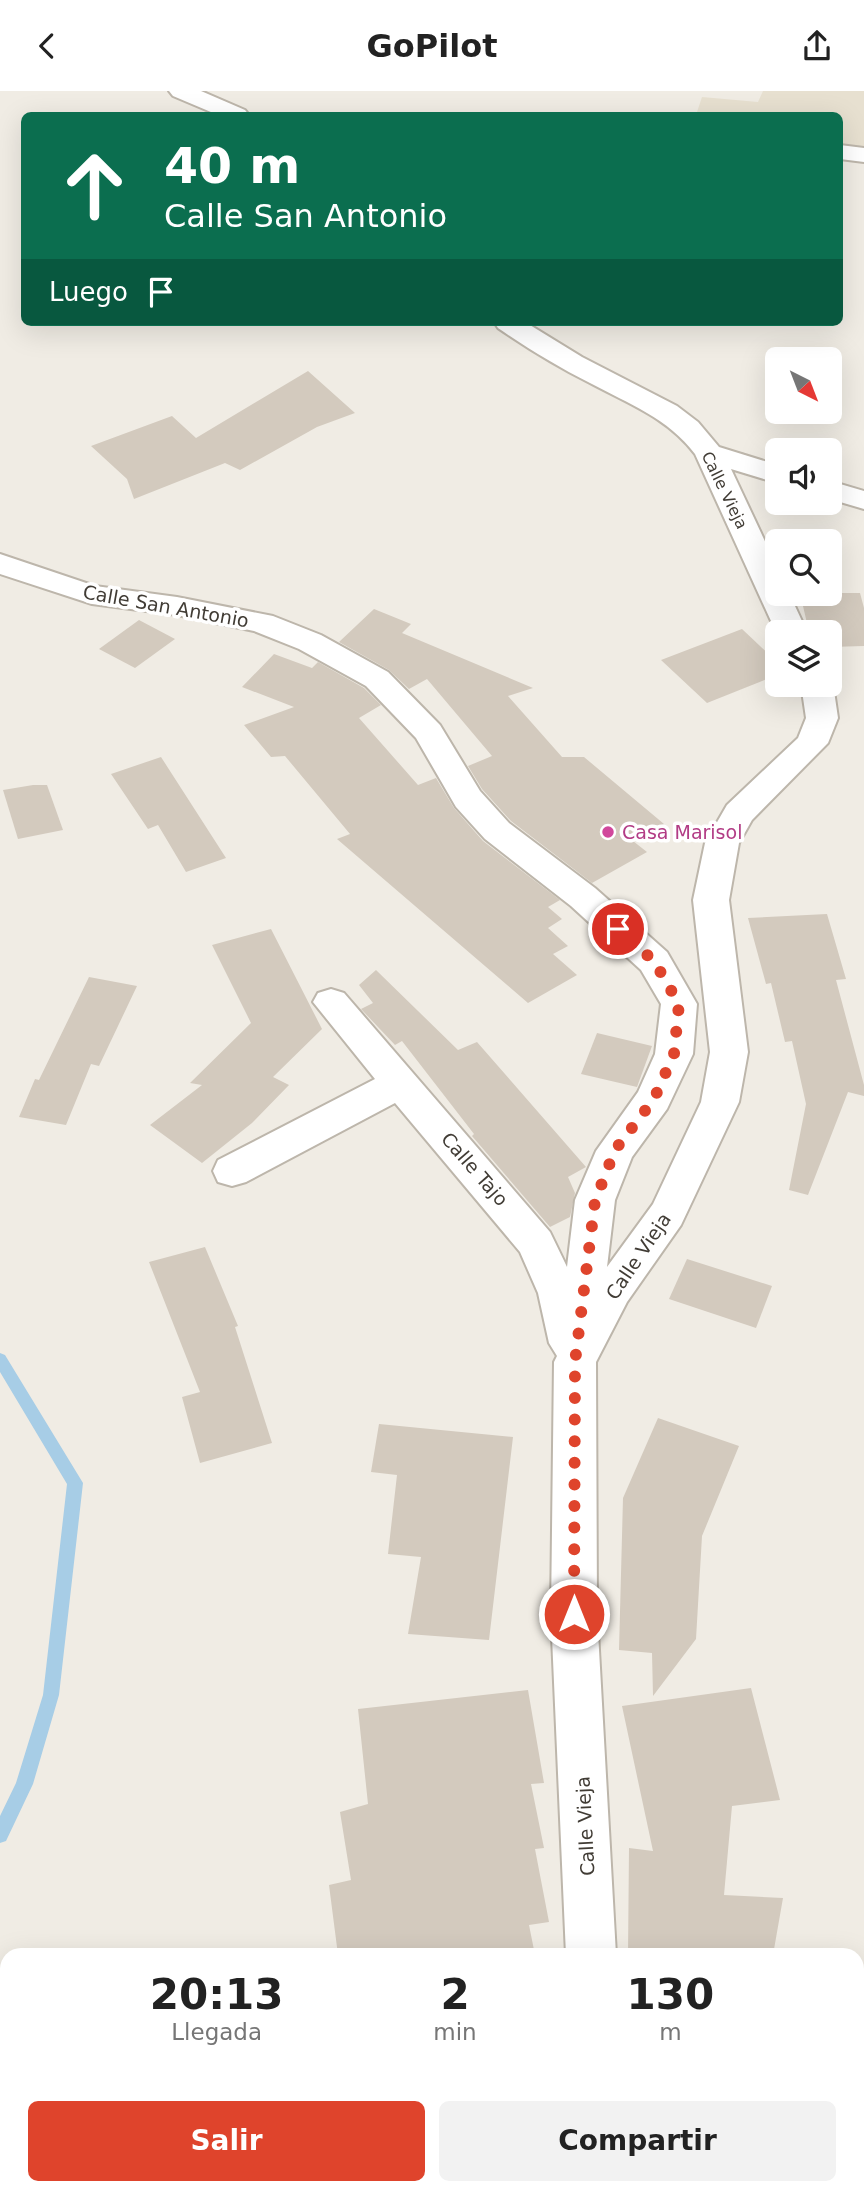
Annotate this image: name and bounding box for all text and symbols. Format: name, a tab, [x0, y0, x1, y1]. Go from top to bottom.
icon: back	[28, 27, 66, 65]
text: GoPilot	[367, 27, 497, 65]
icon: share	[798, 27, 836, 65]
text: 40 m	[164, 138, 300, 195]
icon: ahead	[49, 140, 140, 231]
text: Calle San Antonio	[164, 197, 447, 235]
icon: arrive	[142, 273, 180, 311]
text: Luego	[49, 277, 128, 307]
north arrow	[765, 347, 842, 423]
map controls	[765, 347, 842, 697]
button: sound	[765, 438, 842, 515]
street label: Calle Vieja	[698, 448, 751, 532]
button: search	[765, 529, 842, 606]
street label: Calle San Antonio	[81, 581, 251, 631]
button: layers	[765, 620, 842, 697]
place label: Casa Marisol	[622, 821, 742, 843]
marker: Casa Marisol	[600, 824, 616, 840]
pin	[588, 899, 648, 959]
icon: arrive	[599, 910, 637, 948]
street label: Calle Tajo	[437, 1128, 513, 1210]
street label: Calle Vieja	[601, 1209, 675, 1303]
position arrow	[537, 1577, 611, 1651]
street label: Calle Vieja	[571, 1776, 599, 1876]
text: 20:13	[150, 1970, 284, 2019]
text: 2	[440, 1970, 470, 2019]
text: 130	[627, 1970, 714, 2019]
text: Llegada	[171, 2019, 262, 2045]
text: min	[433, 2019, 477, 2045]
text: m	[659, 2019, 682, 2045]
button: Salir	[28, 2101, 425, 2181]
button: Compartir	[439, 2101, 836, 2181]

